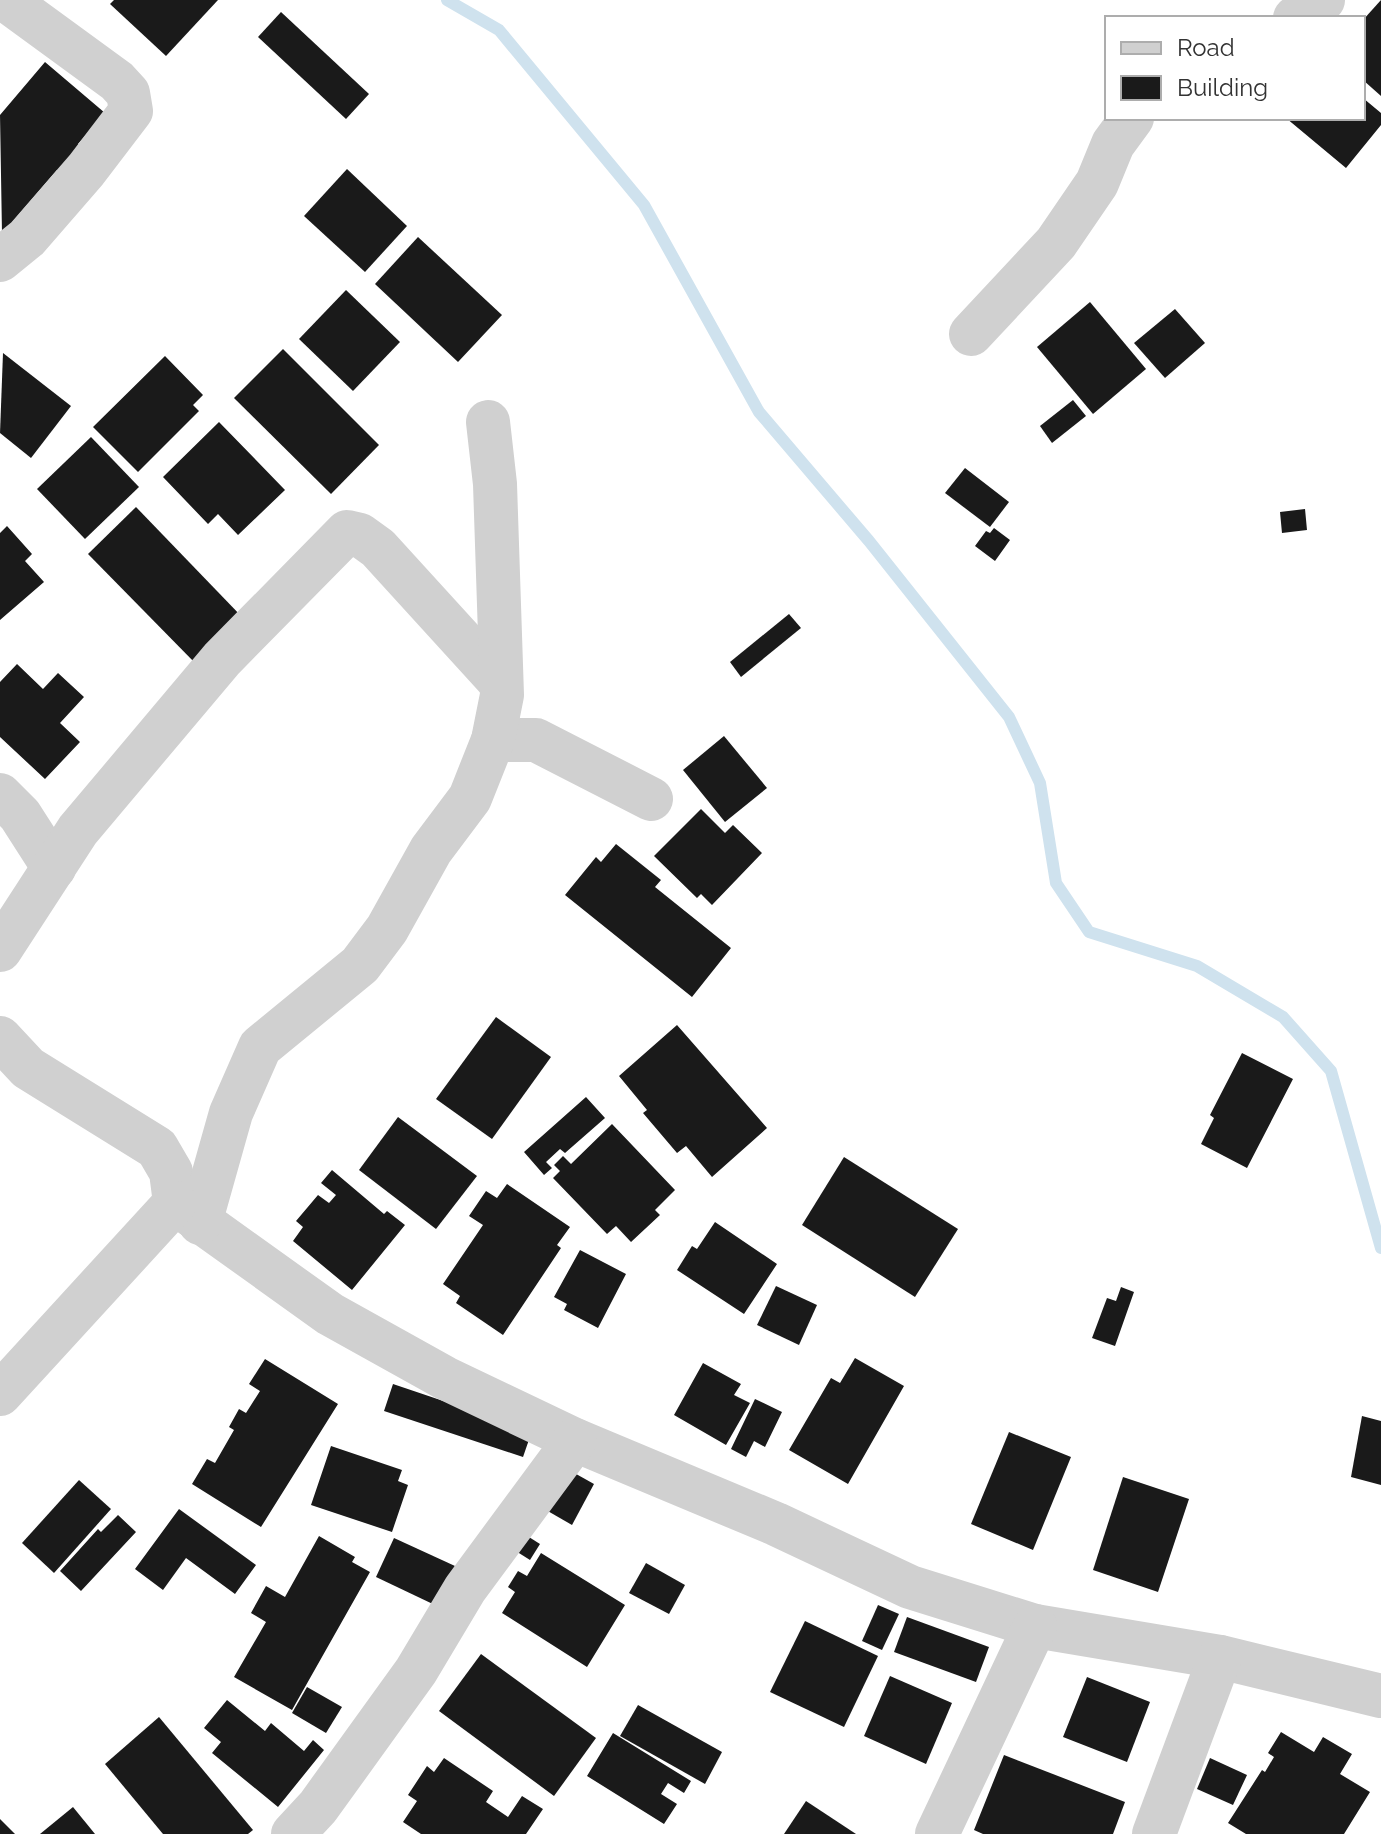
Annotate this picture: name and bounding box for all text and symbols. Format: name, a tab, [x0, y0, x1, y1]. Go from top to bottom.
legend	[1105, 16, 1365, 120]
text: Road	[1177, 33, 1235, 62]
text: Building	[1177, 73, 1268, 102]

